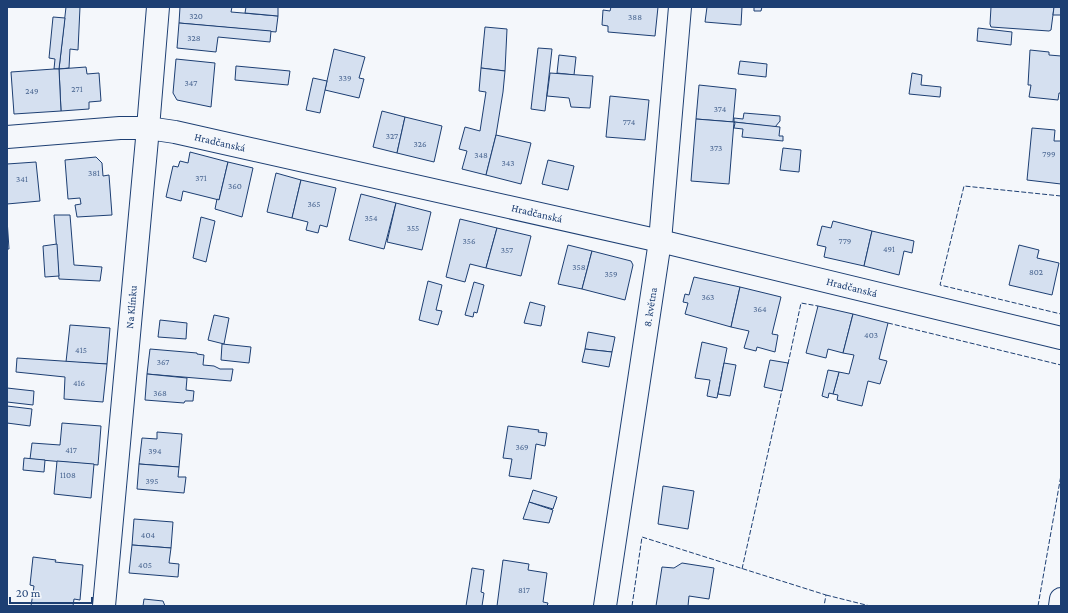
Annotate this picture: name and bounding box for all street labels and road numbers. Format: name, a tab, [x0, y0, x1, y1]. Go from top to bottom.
street label: Hradčanská	[193, 130, 247, 154]
street label: Hradčanská	[510, 201, 564, 225]
street label: Hradčanská	[825, 275, 879, 299]
street label: Na Klínku	[123, 285, 139, 329]
street label: 8. května	[641, 286, 659, 328]

